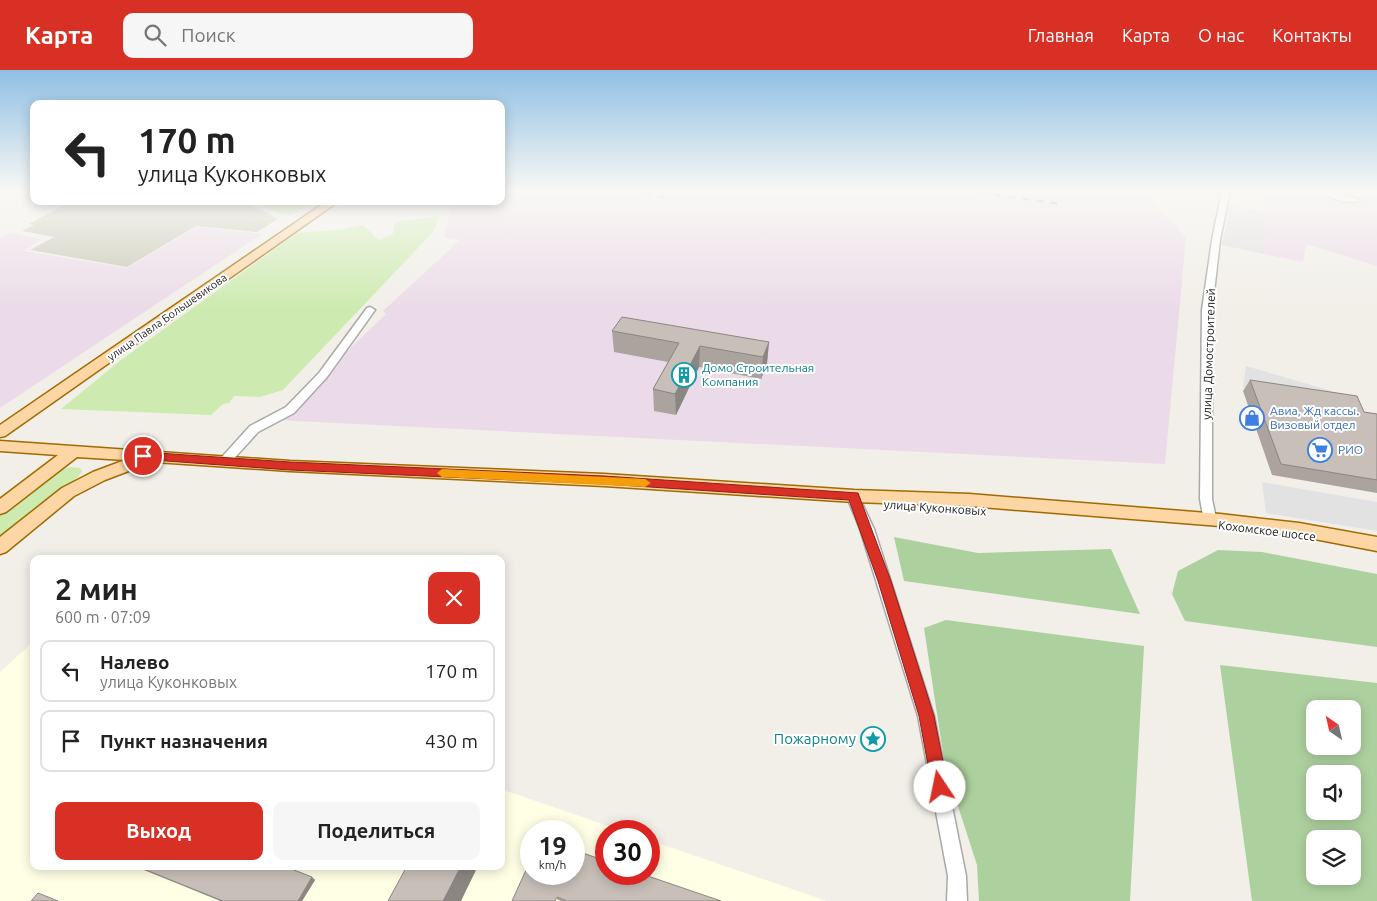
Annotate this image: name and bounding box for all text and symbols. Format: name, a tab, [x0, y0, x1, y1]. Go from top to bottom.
search box	[123, 13, 473, 58]
icon: search	[141, 21, 169, 49]
text: Карта	[25, 22, 93, 49]
text: Поиск	[181, 24, 235, 46]
text: Главная	[1028, 25, 1094, 45]
text: Карта	[1122, 25, 1170, 45]
text: О нас	[1198, 25, 1244, 45]
text: Контакты	[1272, 25, 1352, 45]
icon: left	[55, 120, 120, 185]
text: 170 m	[138, 120, 236, 160]
text: улица Куконковых	[138, 161, 326, 186]
street label: улица Павла Большевикова	[105, 271, 229, 363]
street label: улица Домостроителей	[1200, 288, 1217, 420]
place label: Домо Строительная Компания	[702, 361, 814, 388]
building icon: Домо Строительная Компания	[671, 362, 697, 388]
place label: Авиа, Жд кассы. Визовый отдел	[1270, 404, 1359, 431]
shop icon: Авиа, Жд кассы. Визовый отдел	[1239, 405, 1265, 431]
pin	[122, 435, 164, 477]
supermarket icon: РИО	[1307, 437, 1333, 463]
icon: arrive	[129, 442, 157, 470]
place label: РИО	[1338, 443, 1363, 456]
street label: улица Куконковых	[883, 497, 987, 518]
street label: Кохомское шоссе	[1218, 518, 1317, 543]
text: 2 мин	[55, 572, 138, 606]
button: close	[428, 572, 480, 624]
text: 600 m · 07:09	[55, 608, 151, 626]
text: Налево	[100, 651, 169, 673]
icon: left	[57, 657, 85, 685]
text: 170 m	[425, 660, 478, 682]
text: улица Куконковых	[100, 673, 237, 691]
north arrow	[1306, 700, 1361, 755]
map controls	[1306, 700, 1361, 885]
place icon: Пожарному	[860, 726, 886, 752]
icon: arrive	[57, 727, 85, 755]
text: Пункт назначения	[100, 730, 268, 752]
text: 430 m	[425, 730, 478, 752]
place label: Пожарному	[774, 730, 856, 747]
position arrow	[913, 760, 965, 812]
button: sound	[1306, 765, 1361, 820]
button: Выход	[55, 802, 263, 860]
button: Поделиться	[273, 802, 480, 860]
speed limit sign: 30	[595, 820, 660, 885]
button: layers	[1306, 830, 1361, 885]
text: 19	[538, 832, 567, 860]
text: km/h	[539, 858, 566, 871]

